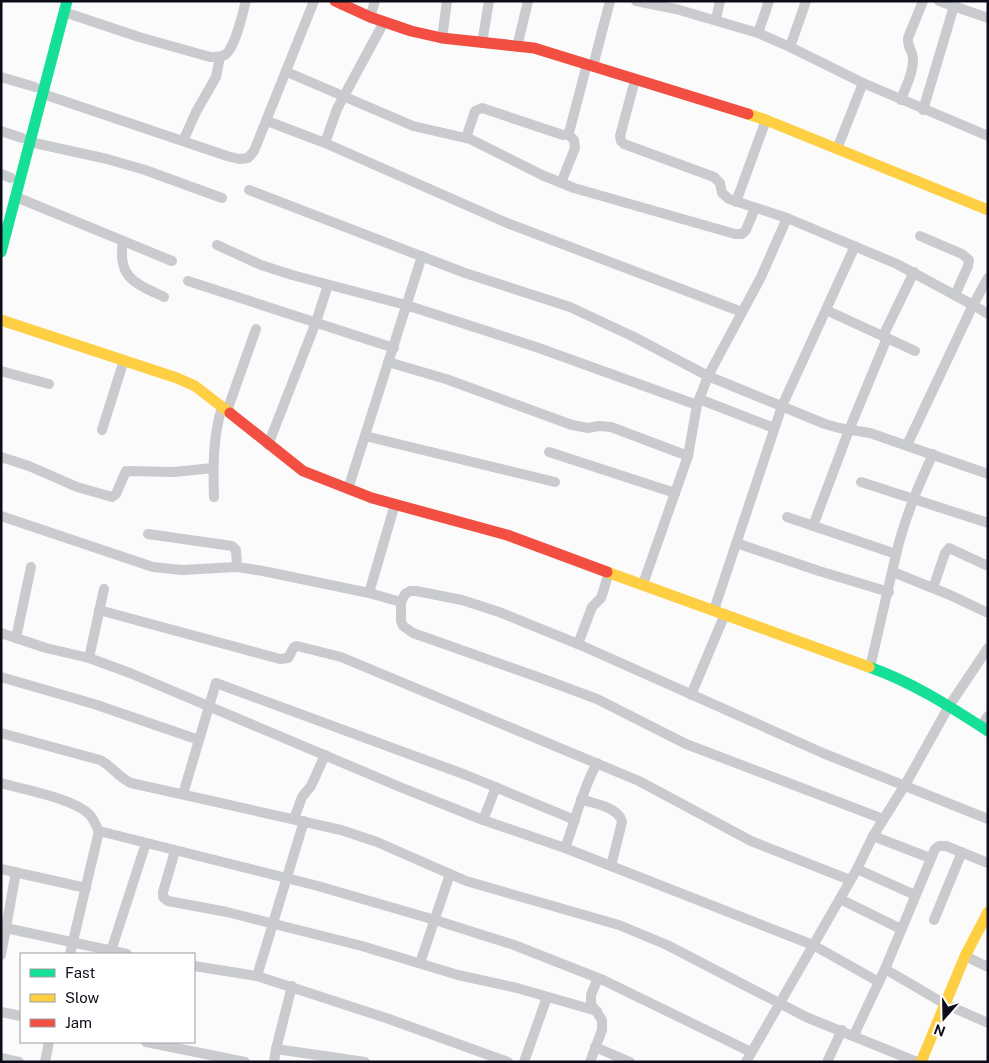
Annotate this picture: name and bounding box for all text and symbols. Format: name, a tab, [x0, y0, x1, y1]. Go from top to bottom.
legend	[20, 953, 195, 1043]
text: Fast	[65, 964, 95, 981]
text: Slow	[65, 989, 100, 1006]
north arrow	[919, 993, 969, 1043]
text: Jam	[65, 1014, 92, 1031]
text: N	[932, 1021, 947, 1040]

